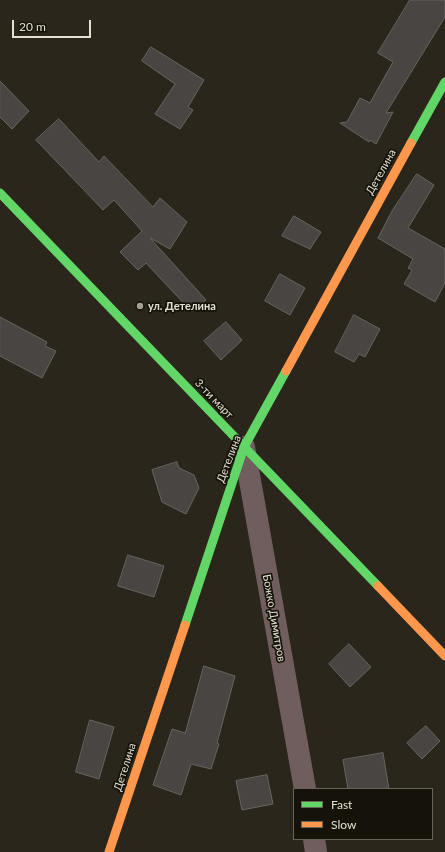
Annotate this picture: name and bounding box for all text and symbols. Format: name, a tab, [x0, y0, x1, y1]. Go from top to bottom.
scale bar	[14, 12, 93, 38]
text: 20 m	[19, 19, 46, 34]
street label: Детелина	[363, 147, 399, 197]
place label: ул. Детелина	[148, 299, 216, 313]
marker: ул. Детелина	[135, 301, 145, 311]
street label: 3-ти март	[192, 377, 236, 421]
street label: Детелина	[214, 433, 244, 485]
street label: Божко Димитров	[260, 573, 288, 663]
street label: Детелина	[111, 741, 139, 793]
legend	[293, 788, 433, 840]
text: Fast	[331, 797, 352, 812]
text: Slow	[331, 817, 356, 832]

